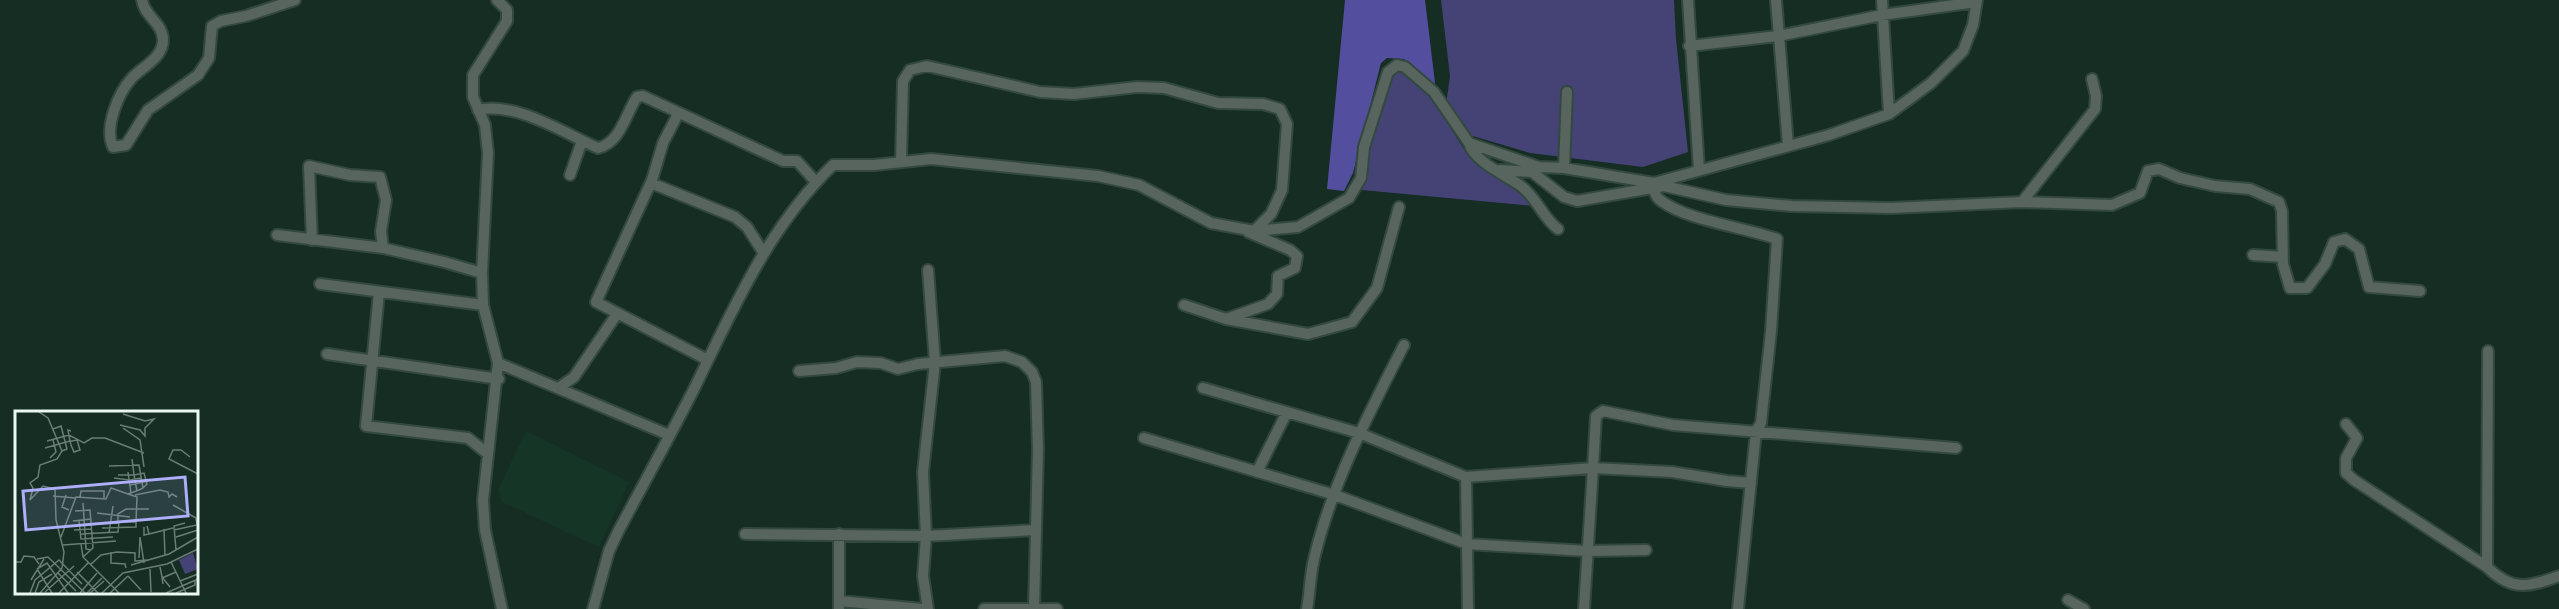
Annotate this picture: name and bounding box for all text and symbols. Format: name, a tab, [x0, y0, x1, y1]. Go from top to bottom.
inset map	[15, 411, 198, 594]

